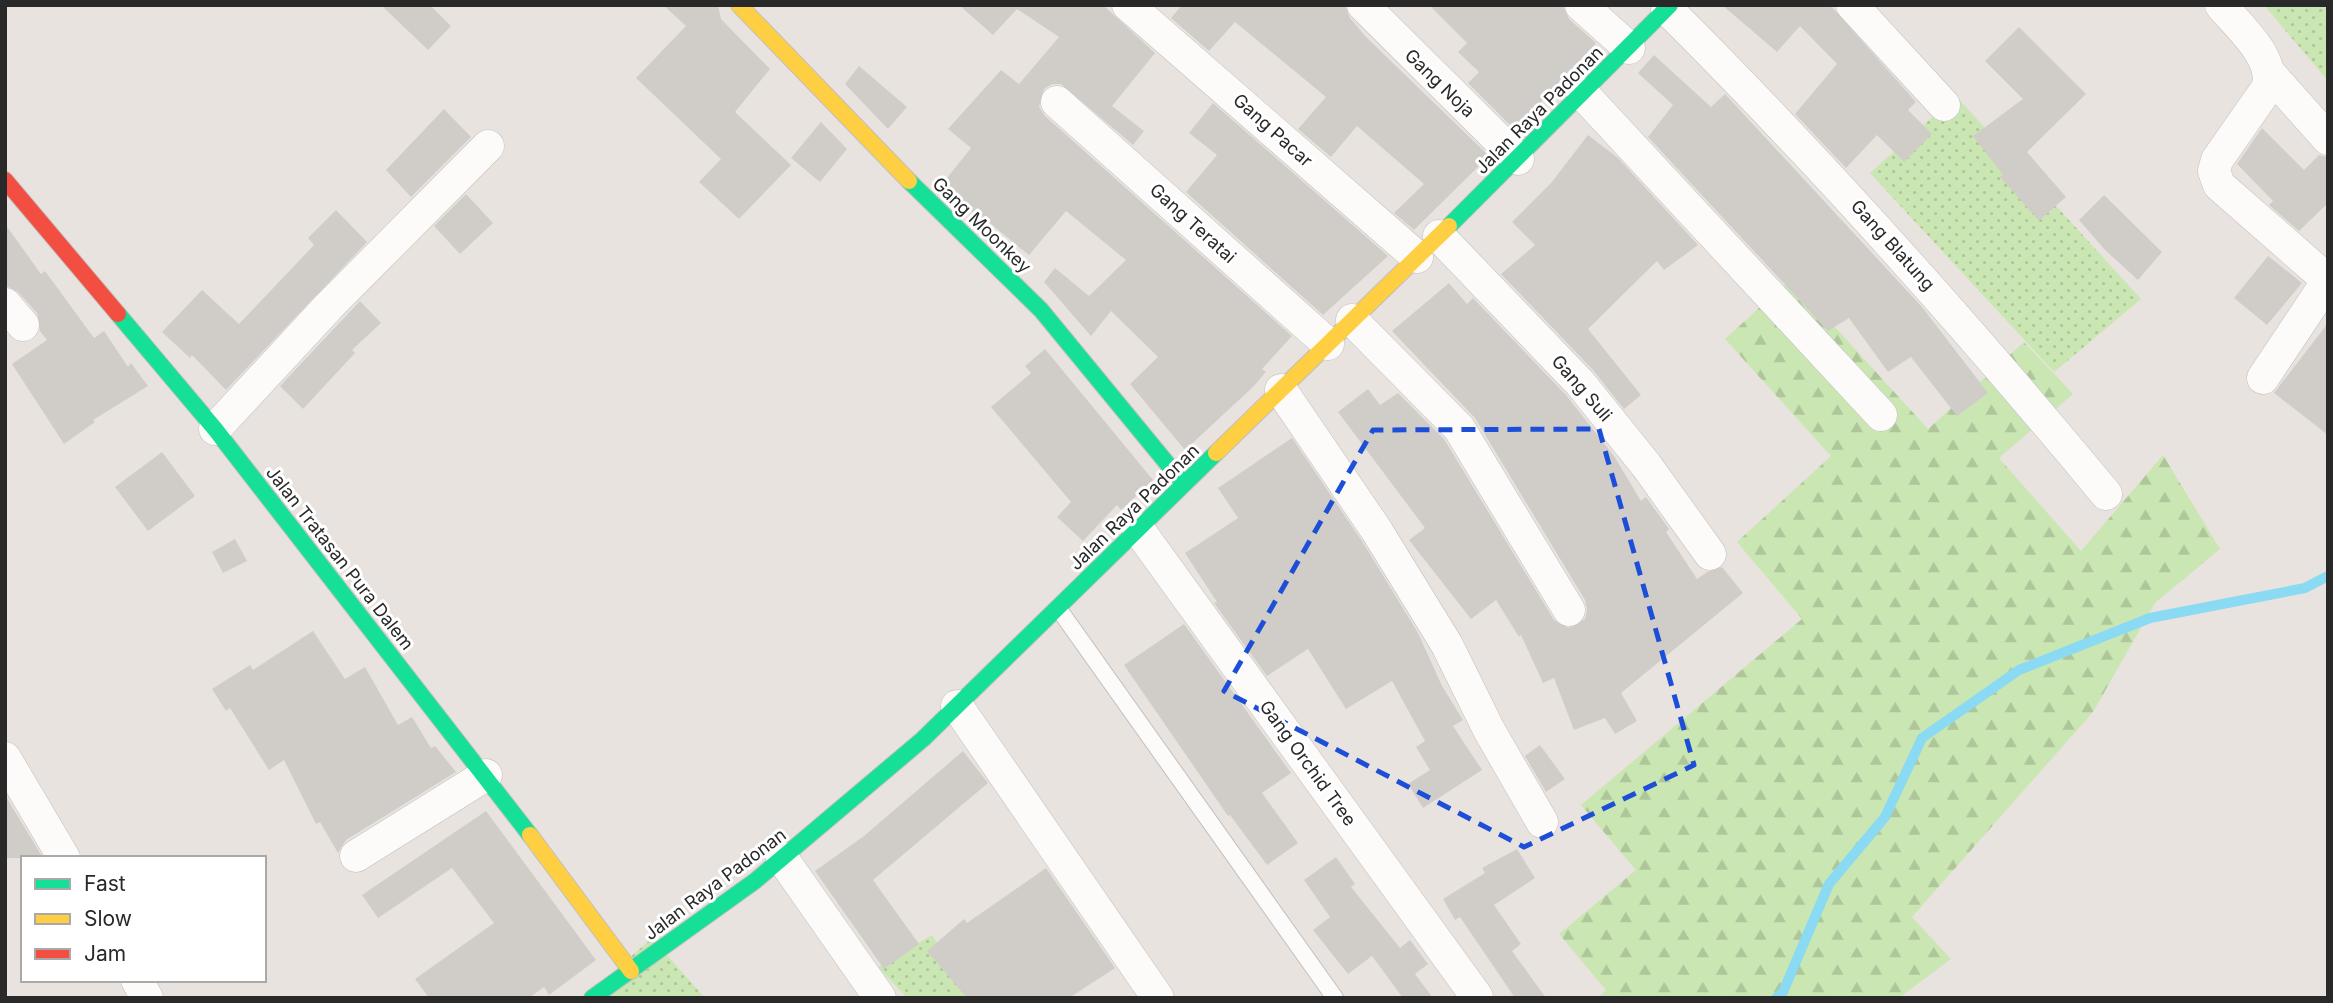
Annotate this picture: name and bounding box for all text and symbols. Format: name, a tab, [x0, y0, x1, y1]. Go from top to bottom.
street label: Jalan Raya Padonan	[1471, 42, 1607, 178]
street label: Gang Noja	[1401, 44, 1479, 122]
street label: Gang Pacar	[1229, 89, 1317, 171]
street label: Gang Moonkey	[928, 173, 1036, 277]
street label: Gang Teratai	[1146, 179, 1240, 267]
street label: Gang Blatung	[1847, 195, 1939, 295]
street label: Gang Suli	[1547, 350, 1617, 426]
street label: Jalan Raya Padonan	[1065, 440, 1203, 574]
street label: Jalan Tratasan Pura Dalem	[262, 462, 418, 654]
street label: Gang Orchid Tree	[1255, 696, 1361, 830]
street label: Jalan Raya Padonan	[640, 824, 790, 944]
legend	[21, 856, 266, 982]
text: Fast	[84, 871, 126, 896]
text: Slow	[84, 906, 132, 931]
text: Jam	[84, 941, 126, 966]

